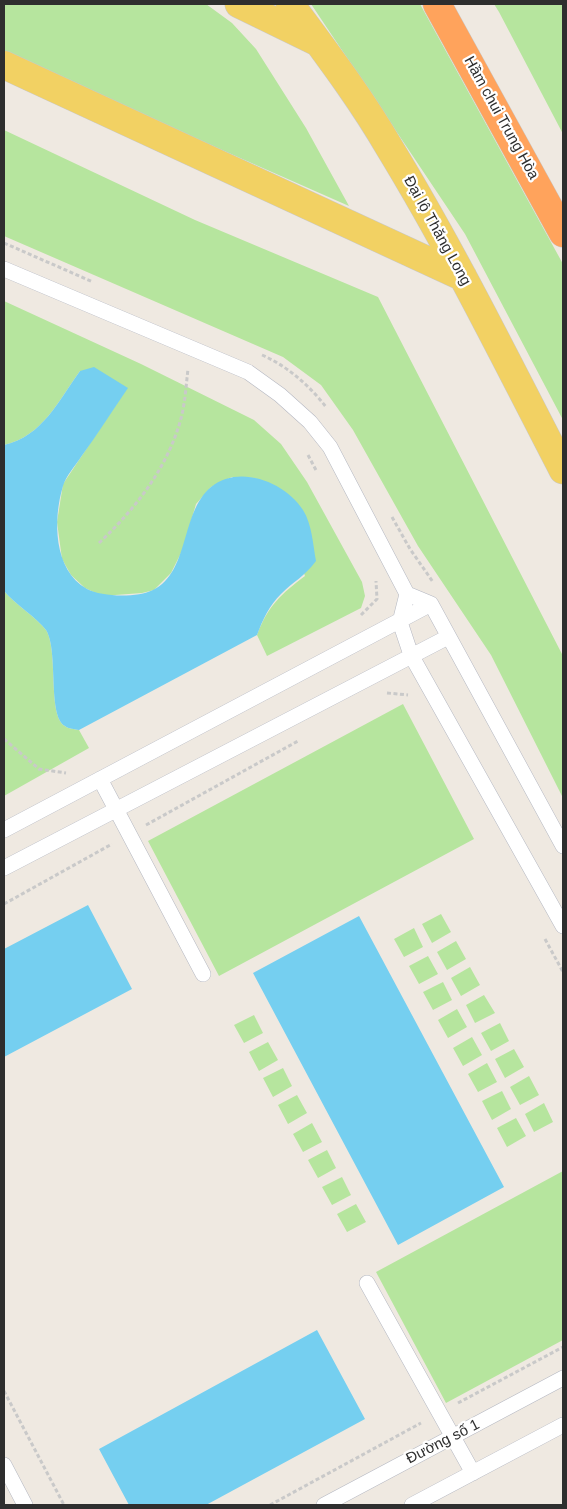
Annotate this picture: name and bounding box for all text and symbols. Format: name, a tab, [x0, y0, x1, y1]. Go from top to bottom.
street label: Hầm chui Trung Hòa	[460, 53, 542, 183]
street label: Đại lộ Thăng Long	[399, 173, 475, 289]
street label: Đường số 1	[403, 1416, 483, 1468]

